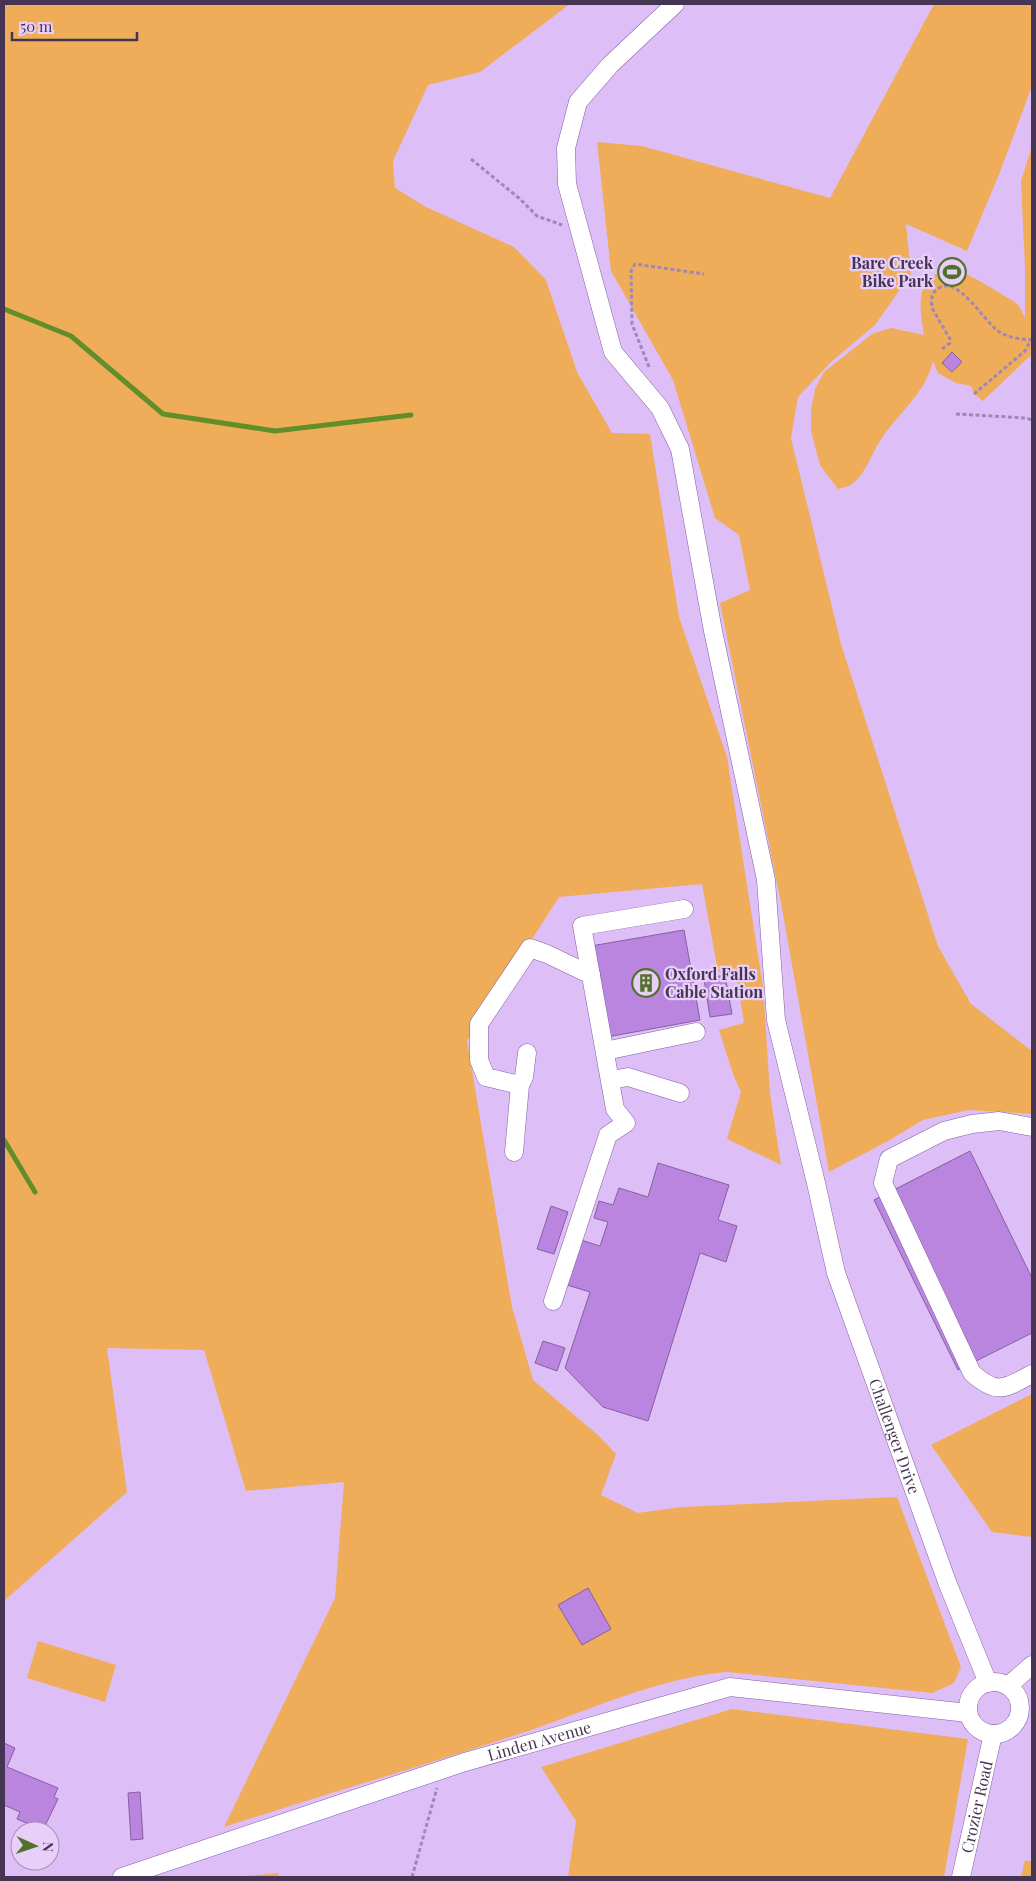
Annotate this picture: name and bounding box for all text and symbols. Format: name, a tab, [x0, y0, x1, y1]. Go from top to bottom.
scale bar	[12, 10, 138, 42]
text: 50 m	[20, 16, 53, 36]
place label: Bare Creek Bike Park	[851, 252, 934, 291]
sports icon: Bare Creek Bike Park	[937, 257, 967, 287]
place label: Oxford Falls Cable Station	[665, 963, 763, 1002]
building icon: Oxford Falls Cable Station	[631, 968, 661, 998]
street label: Challenger Drive	[865, 1376, 926, 1497]
street label: Linden Avenue	[485, 1716, 594, 1765]
street label: Crozier Road	[956, 1758, 997, 1855]
north arrow	[10, 1821, 60, 1871]
text: N	[39, 1841, 58, 1852]

